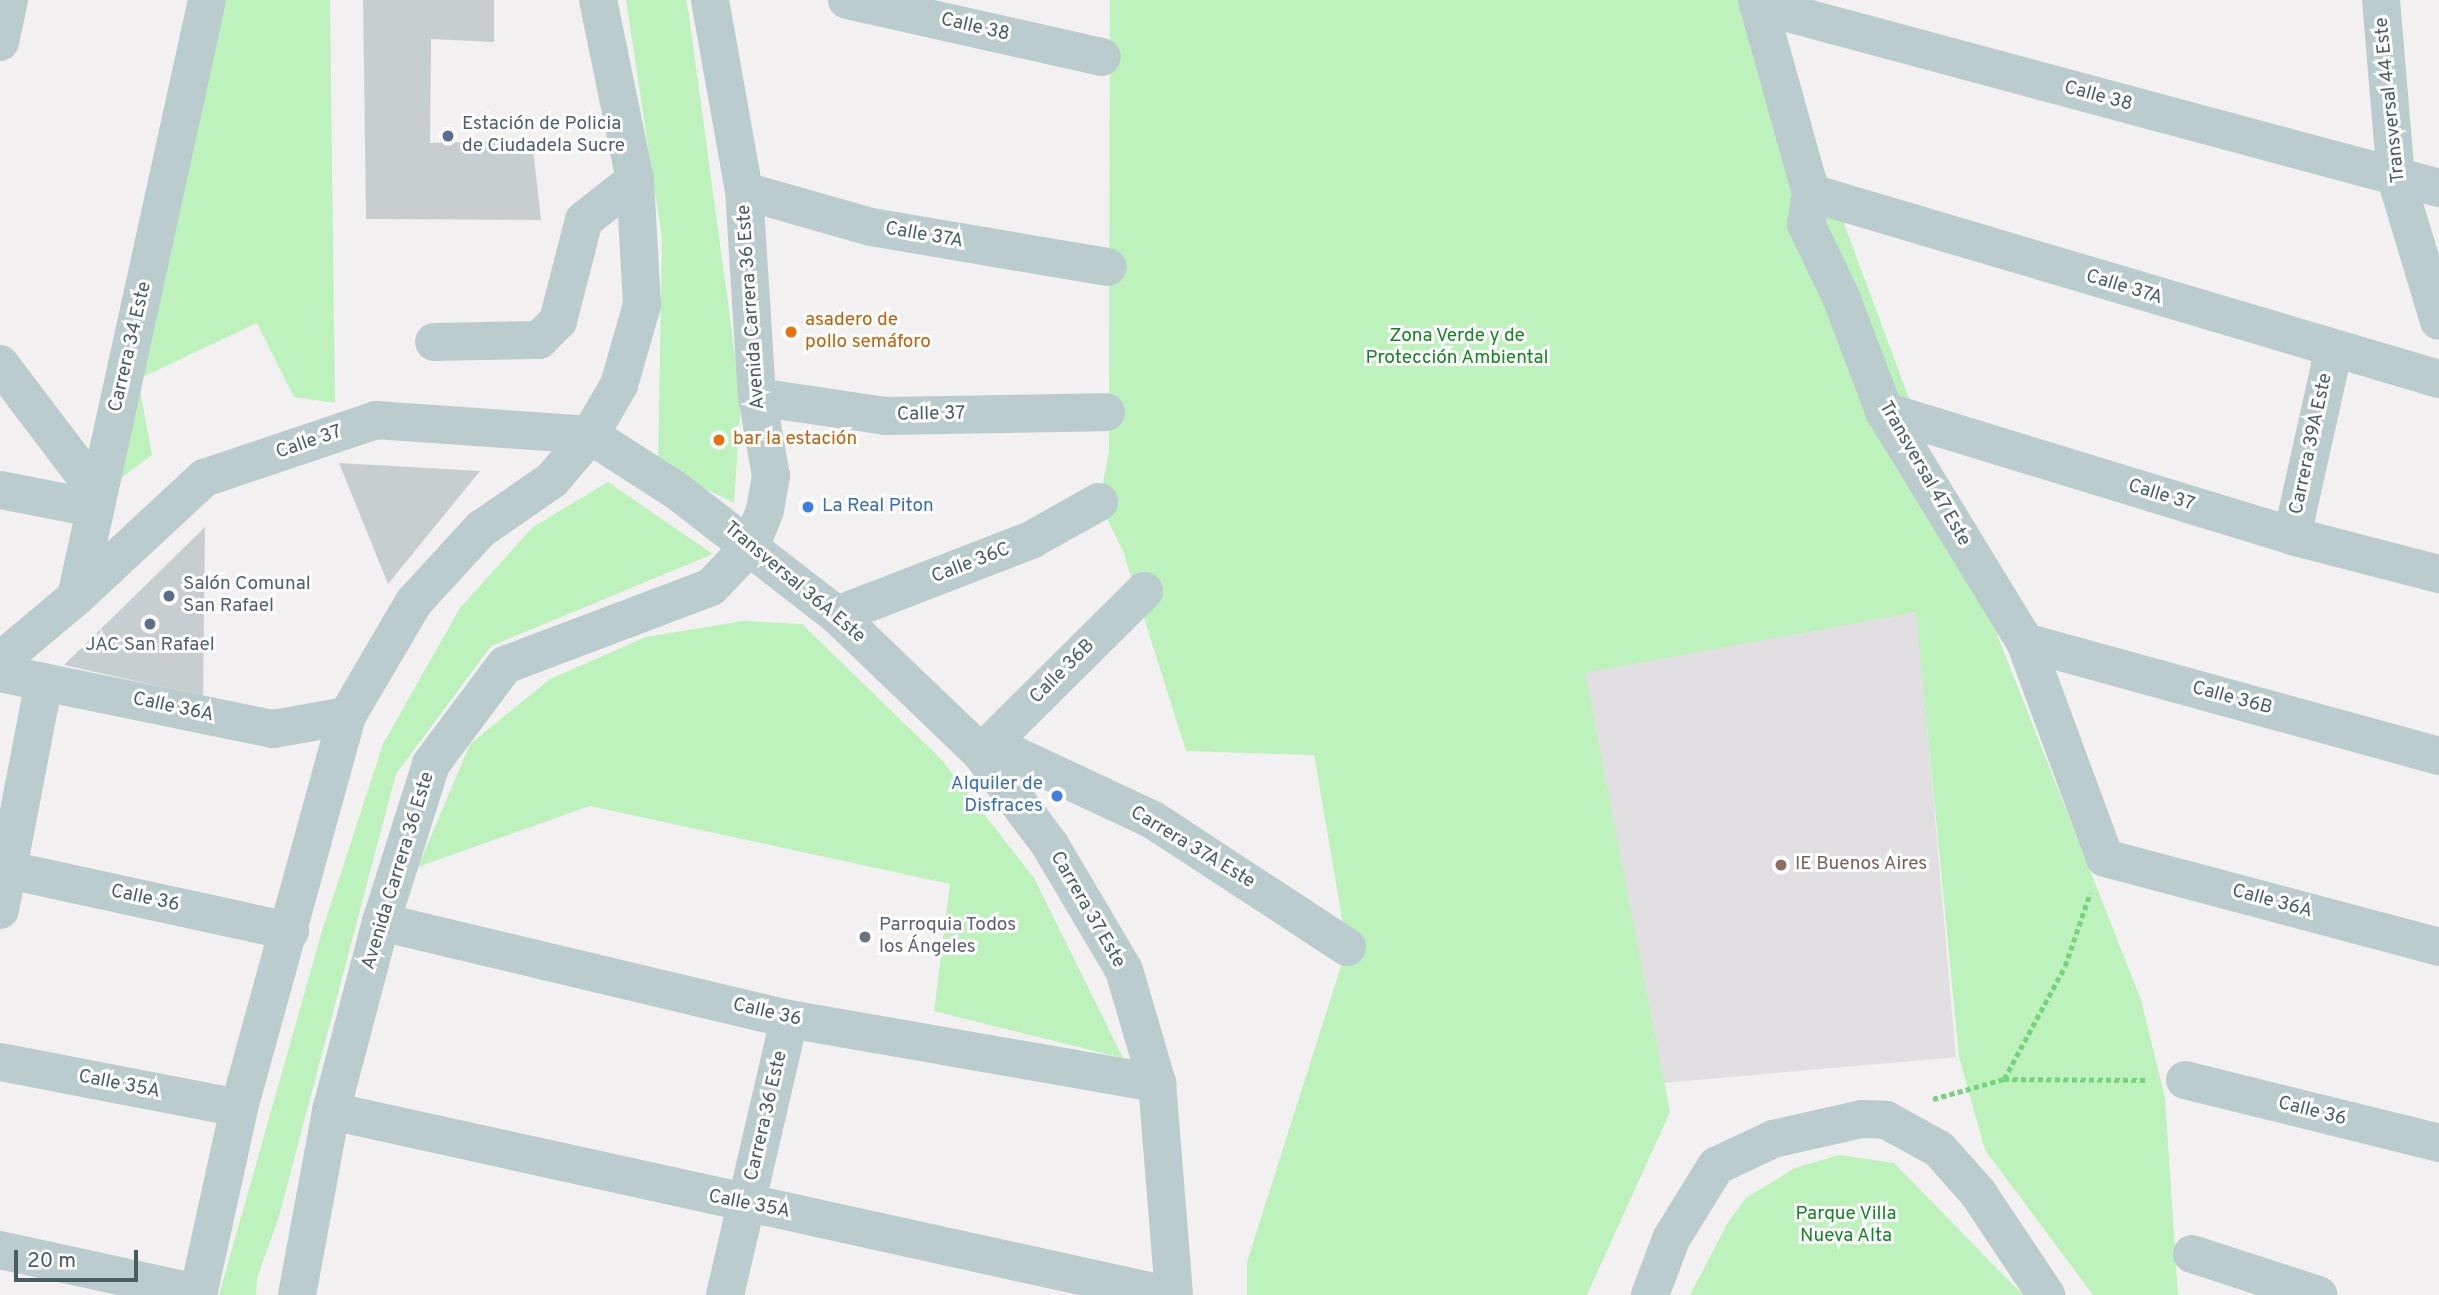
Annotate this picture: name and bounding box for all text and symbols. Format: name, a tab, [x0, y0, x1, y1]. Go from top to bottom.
street label: Calle 38	[938, 9, 1012, 47]
street label: Transversal 44 Este	[2371, 16, 2411, 184]
street label: Calle 38	[2061, 77, 2135, 117]
place label: Estación de Policia de Ciudadela Sucre	[462, 114, 625, 158]
marker: Estación de Policia de Ciudadela Sucre	[440, 128, 456, 144]
street label: Avenida Carrera 36 Este	[733, 204, 771, 410]
street label: Calle 37A	[883, 218, 965, 254]
street label: Calle 37A	[2083, 266, 2165, 310]
street label: Carrera 34 Este	[105, 279, 157, 415]
place label: asadero de pollo semáforo	[805, 310, 931, 354]
marker: asadero de pollo semáforo	[783, 324, 799, 340]
park label: Zona Verde y de Protección Ambiental	[1365, 326, 1549, 370]
street label: Carrera 39A Este	[2286, 371, 2338, 517]
street label: Transversal 47 Este	[1873, 397, 1975, 551]
street label: Calle 37	[897, 403, 965, 427]
street label: Calle 37	[273, 421, 345, 465]
place label: bar la estación	[733, 429, 857, 451]
marker: bar la estación	[711, 432, 727, 448]
street label: Calle 37	[2125, 475, 2197, 517]
place label: La Real Piton	[822, 496, 934, 518]
marker: La Real Piton	[800, 499, 816, 515]
street label: Transversal 36A Este	[718, 517, 870, 649]
street label: Calle 36C	[929, 539, 1013, 589]
place label: Salón Comunal San Rafael	[183, 574, 311, 618]
marker: Salón Comunal San Rafael	[161, 588, 177, 604]
marker: JAC San Rafael	[142, 616, 158, 632]
place label: JAC San Rafael	[85, 635, 215, 657]
street label: Calle 36B	[1026, 635, 1100, 709]
street label: Calle 36B	[2189, 677, 2275, 721]
street label: Calle 36A	[130, 688, 216, 728]
street label: Avenida Carrera 36 Este	[358, 769, 440, 973]
place label: Alquiler de Disfraces	[951, 774, 1043, 818]
marker: Alquiler de Disfraces	[1049, 788, 1065, 804]
street label: Carrera 37A Este	[1125, 802, 1259, 894]
street label: Carrera 37 Este	[1044, 847, 1130, 973]
place label: IE Buenos Aires	[1795, 854, 1928, 876]
marker: IE Buenos Aires	[1773, 857, 1789, 873]
street label: Calle 36A	[2229, 880, 2315, 924]
street label: Calle 36	[109, 881, 181, 917]
place label: Parroquia Todos los Ángeles	[879, 915, 1017, 959]
marker: Parroquia Todos los Ángeles	[857, 929, 873, 945]
street label: Calle 36	[730, 994, 804, 1032]
street label: Carrera 36 Este	[741, 1049, 793, 1183]
street label: Calle 35A	[76, 1066, 162, 1104]
street label: Calle 36	[2275, 1093, 2349, 1131]
street label: Calle 35A	[706, 1186, 792, 1224]
park label: Parque Villa Nueva Alta	[1795, 1204, 1897, 1248]
scale bar	[18, 1236, 142, 1280]
text: 20 m	[27, 1248, 76, 1275]

